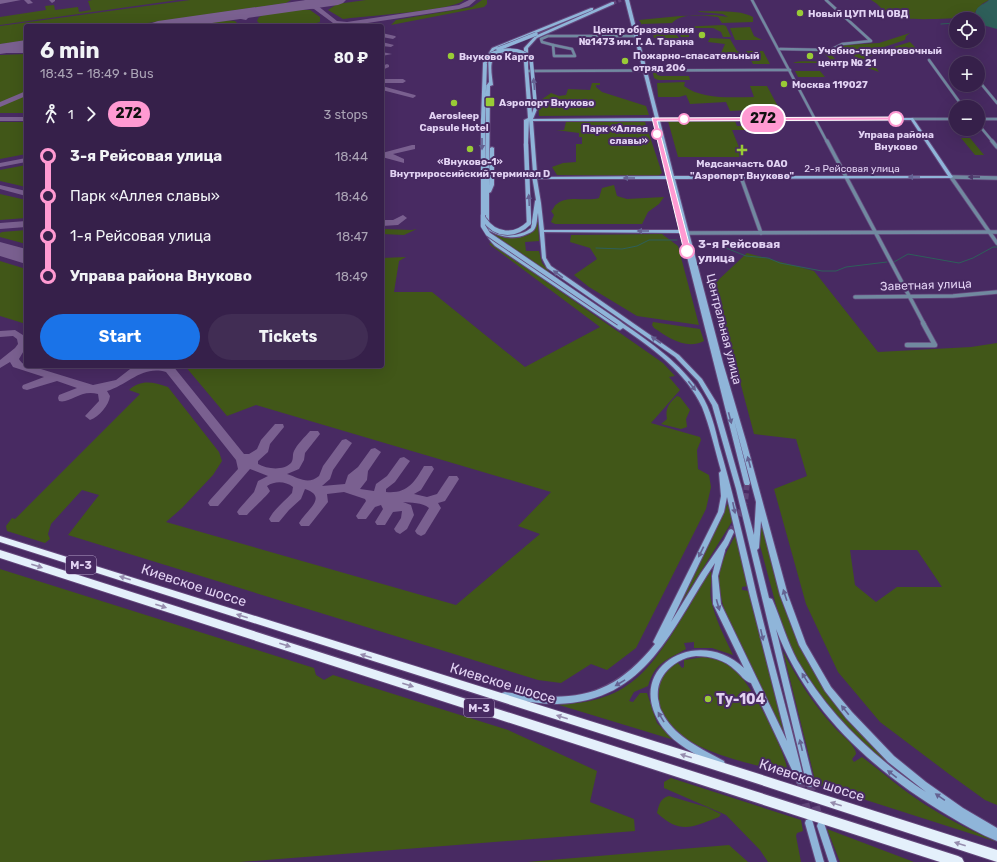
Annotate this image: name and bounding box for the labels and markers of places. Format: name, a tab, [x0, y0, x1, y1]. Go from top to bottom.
marker: Новый ЦУП МЦ ОВД	[795, 8, 805, 18]
place label: Новый ЦУП МЦ ОВД	[808, 8, 909, 20]
place label: Центр образования №1473 им. Г. А. Тарана	[579, 24, 694, 48]
marker: Центр образования №1473 им. Г. А. Тарана	[697, 30, 707, 40]
place label: Учебно-тренировочный центр № 21	[818, 45, 942, 69]
place label: Пожарно-спасательный отряд 206	[633, 50, 759, 74]
marker: Внуково Карго	[446, 51, 456, 61]
place label: Внуково Карго	[459, 51, 534, 63]
marker: Учебно-тренировочный центр № 21	[805, 51, 815, 61]
marker: Пожарно-спасательный отряд 206	[620, 56, 630, 66]
marker: Москва 119027	[779, 79, 789, 89]
place label: Москва 119027	[792, 79, 868, 91]
marker: Аэропорт Внуково	[484, 96, 496, 108]
place label: Аэропорт Внуково	[499, 97, 594, 109]
marker: Aerosleep Capsule Hotel	[449, 98, 459, 108]
place label: Aerosleep Capsule Hotel	[419, 110, 489, 134]
marker: Управа района Внуково	[888, 111, 904, 127]
unlabelled marker	[678, 113, 690, 125]
place label: Парк «Аллея славы»	[582, 123, 648, 147]
marker: Парк «Аллея славы»	[651, 128, 663, 140]
place label: Управа района Внуково	[858, 129, 934, 153]
marker: «Внуково-1» Внутрироссийский терминал D	[465, 144, 475, 154]
marker: Медсанчасть ОАО "Аэропорт Внуково"	[736, 144, 748, 156]
place label: «Внуково-1» Внутрироссийский терминал D	[390, 156, 550, 180]
place label: Медсанчасть ОАО "Аэропорт Внуково"	[690, 158, 795, 182]
place label: 3-я Рейсовая улица	[698, 237, 780, 265]
marker: 3-я Рейсовая улица	[679, 243, 695, 259]
place label: Ту-104	[716, 691, 766, 708]
marker: Ту-104	[703, 694, 713, 704]

